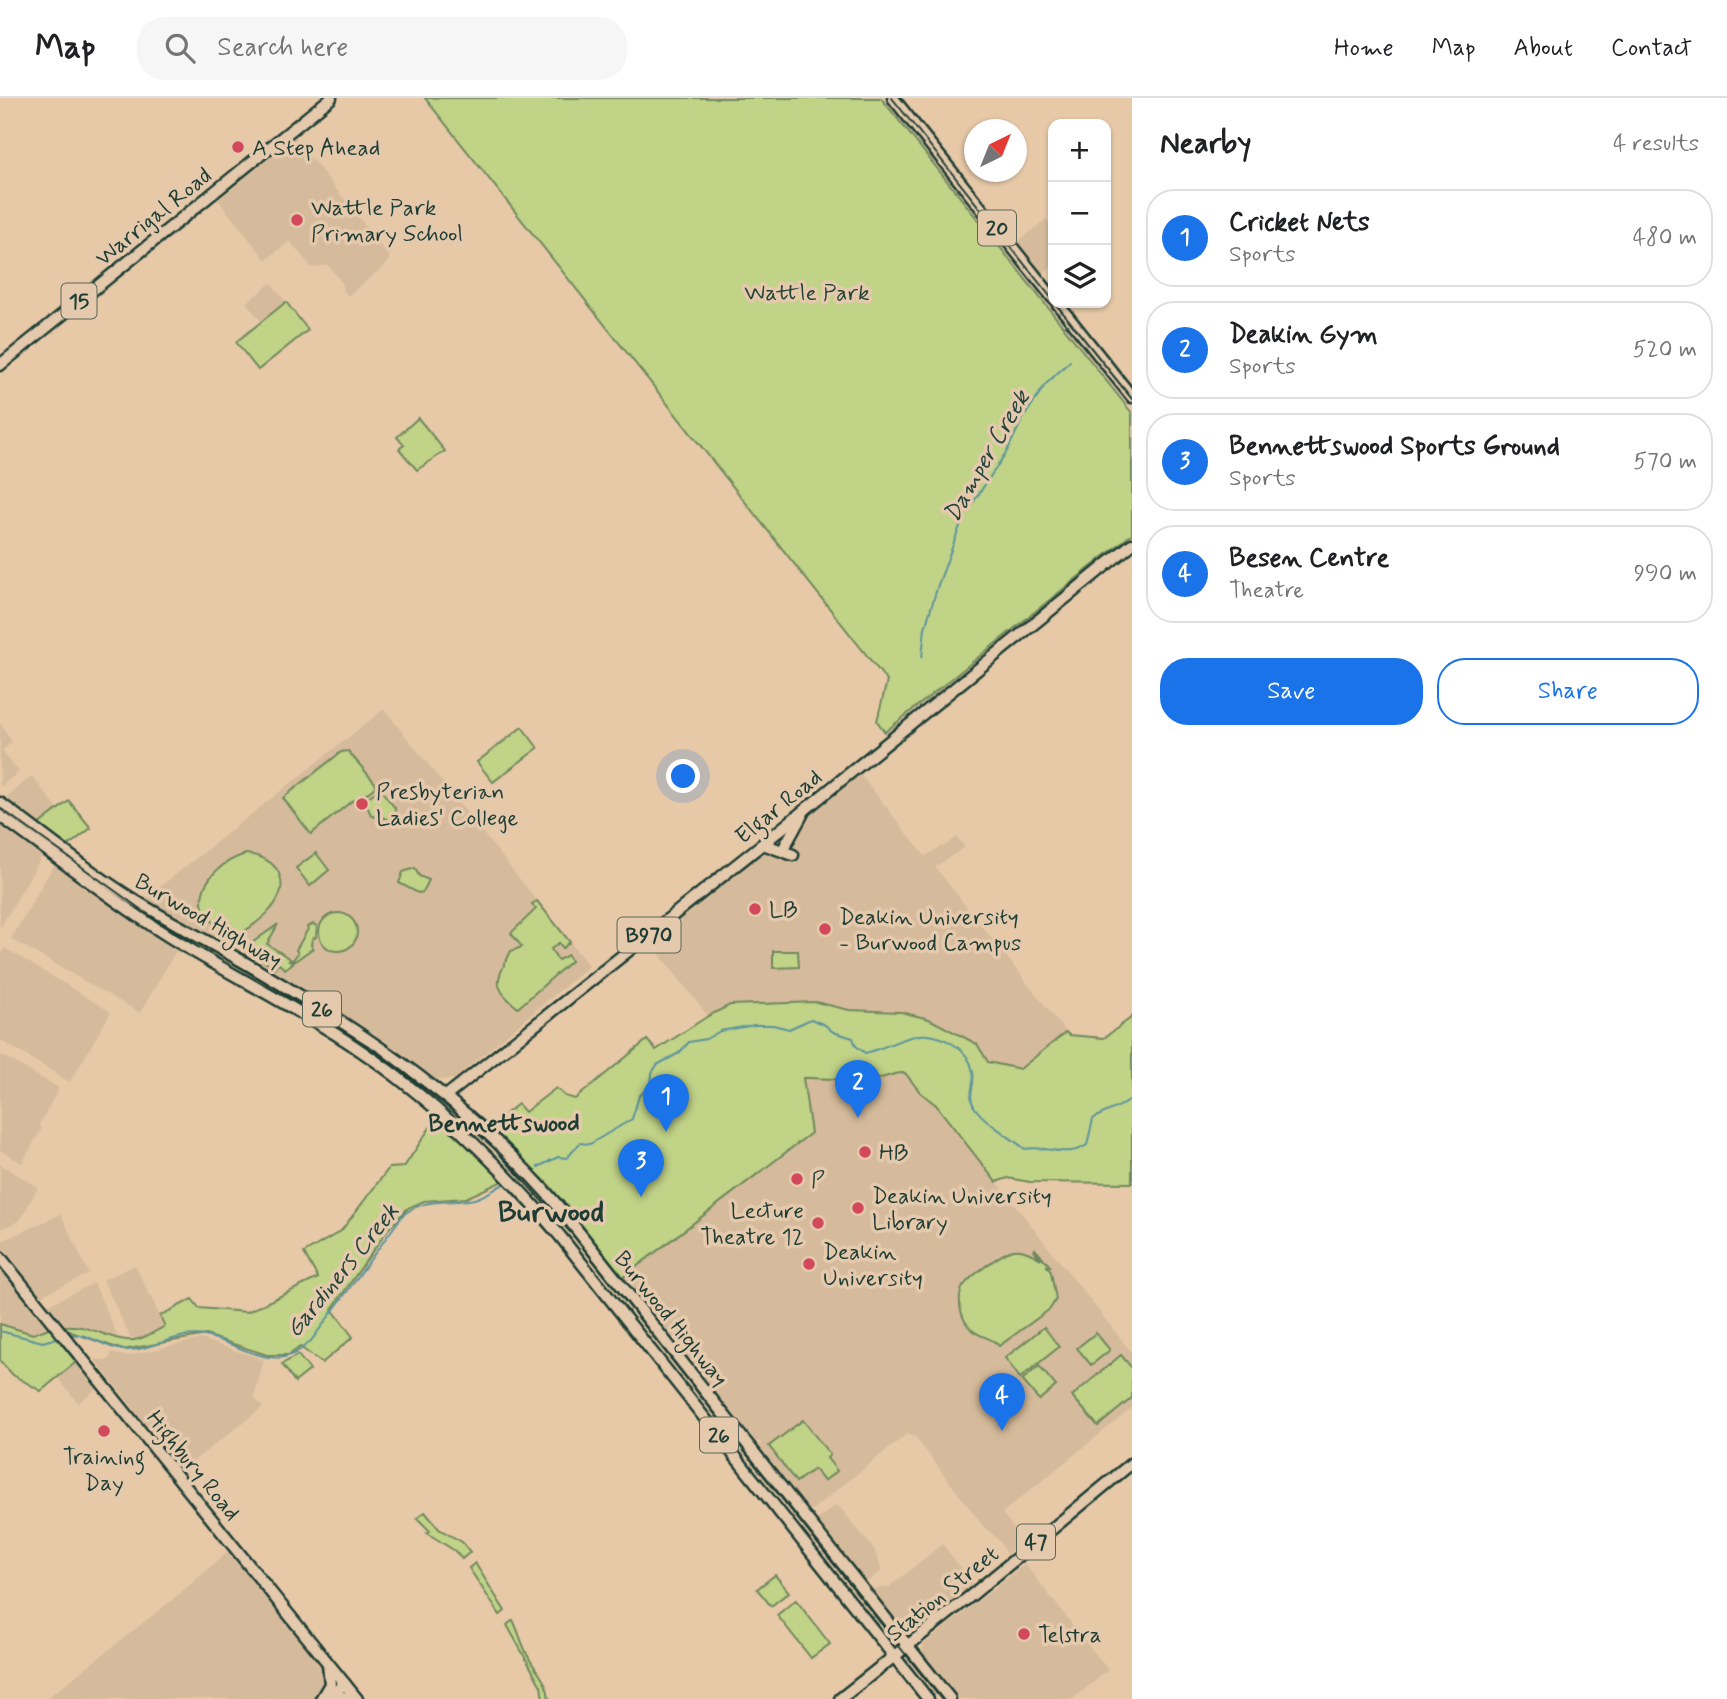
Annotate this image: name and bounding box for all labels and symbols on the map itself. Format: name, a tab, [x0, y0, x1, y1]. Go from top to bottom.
north arrow	[964, 119, 1027, 182]
place label: A Step Ahead	[252, 134, 380, 164]
marker: A Step Ahead	[230, 139, 246, 155]
street label: Warrigal Road	[90, 161, 219, 274]
place label: Wattle Park Primary School	[311, 194, 463, 250]
road number: 20	[978, 211, 1016, 246]
marker: Wattle Park Primary School	[289, 212, 305, 228]
park label: Wattle Park	[744, 279, 870, 309]
road number: 15	[62, 284, 96, 318]
water label: Damper Creek	[937, 384, 1038, 528]
your location	[666, 759, 700, 793]
street label: Elgar Road	[729, 763, 830, 853]
place label: Presbyterian Ladies' College	[376, 778, 518, 834]
marker: Presbyterian Ladies' College	[354, 796, 370, 812]
street label: Burwood Highway	[128, 867, 287, 978]
place label: LB	[769, 896, 797, 926]
marker: LB	[747, 901, 763, 917]
place label: Deakin University - Burwood Campus	[839, 903, 1021, 959]
road number: B970	[618, 918, 680, 952]
marker: Deakin University - Burwood Campus	[817, 921, 833, 937]
road number: 26	[303, 992, 341, 1026]
pin: 2	[835, 1060, 881, 1118]
pin: 1	[643, 1074, 689, 1132]
district label: Bennettswood	[428, 1109, 580, 1140]
pin: 3	[618, 1139, 664, 1197]
place label: HB	[879, 1139, 908, 1169]
marker: HB	[857, 1144, 873, 1160]
place label: P	[811, 1166, 825, 1196]
marker: P	[789, 1171, 805, 1187]
place label: Deakin University Library	[872, 1182, 1052, 1238]
district label: Burwood	[498, 1193, 604, 1232]
water label: Gardiners Creek	[279, 1197, 407, 1344]
place label: Lecture Theatre 12	[700, 1197, 804, 1253]
marker: Deakin University Library	[850, 1200, 866, 1216]
marker: Lecture Theatre 12	[810, 1215, 826, 1231]
place label: Deakin University	[823, 1238, 923, 1294]
street label: Burwood Highway	[605, 1245, 734, 1394]
marker: Deakin University	[801, 1256, 817, 1272]
pin: 4	[979, 1373, 1025, 1431]
street label: Highbury Road	[137, 1405, 246, 1529]
road number: 26	[700, 1418, 738, 1452]
marker: Training Day	[96, 1423, 112, 1439]
place label: Training Day	[63, 1443, 145, 1499]
road number: 47	[1017, 1524, 1055, 1560]
street label: Station Street	[881, 1540, 1006, 1649]
place label: Telstra	[1038, 1621, 1102, 1651]
marker: Telstra	[1016, 1626, 1032, 1642]

